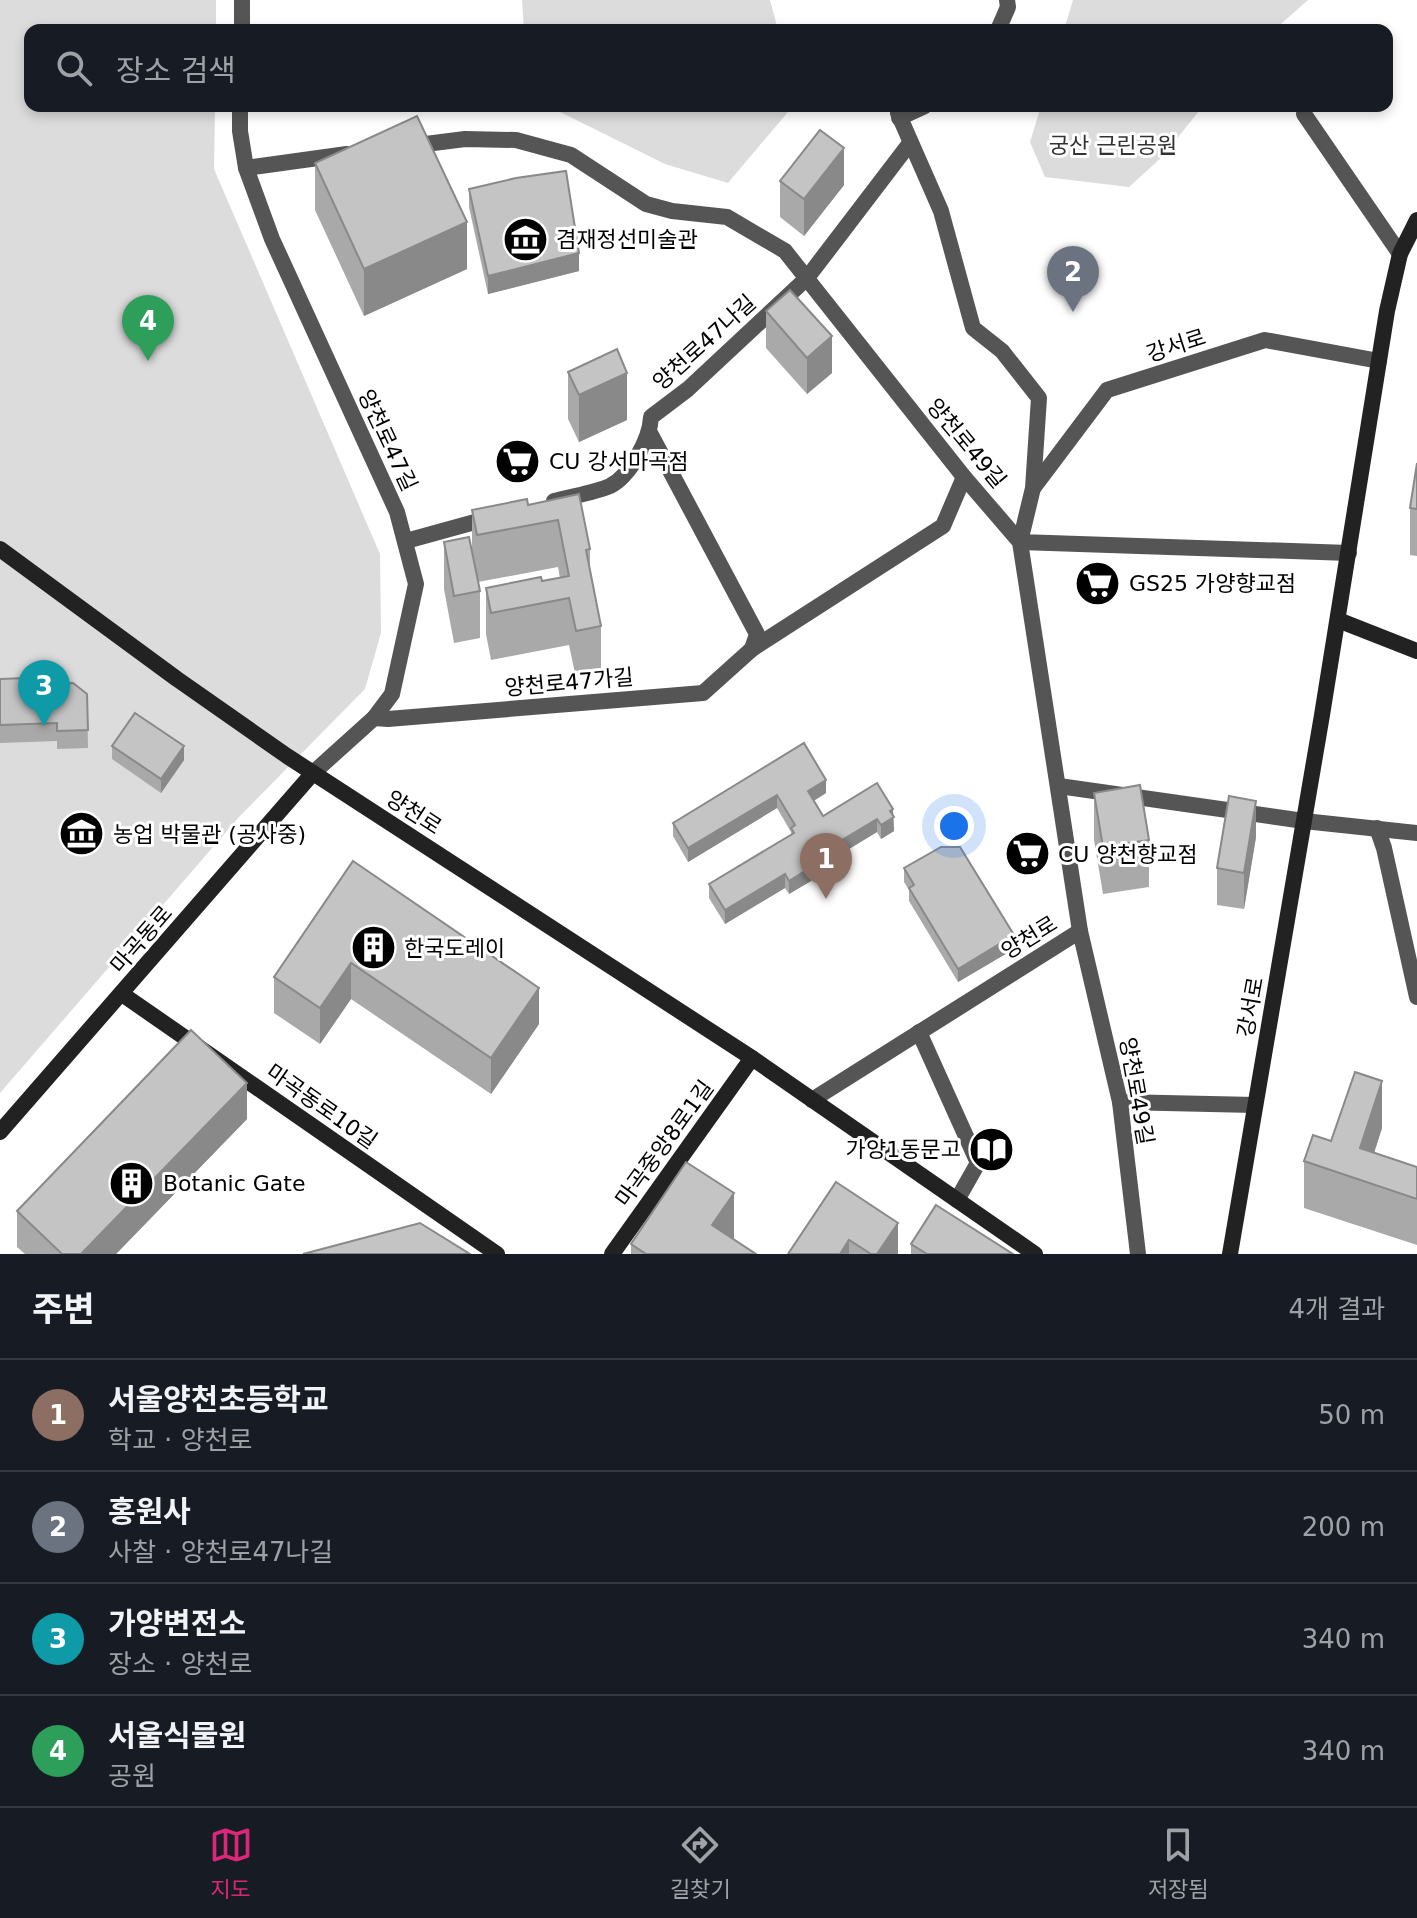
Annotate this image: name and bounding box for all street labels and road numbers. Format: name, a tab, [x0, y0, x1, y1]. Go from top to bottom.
street label: 양천로47나길	[648, 290, 761, 395]
street label: 강서로	[1143, 324, 1209, 367]
street label: 양천로47길	[353, 386, 422, 495]
street label: 양천로49길	[922, 394, 1011, 493]
street label: 양천로47가길	[504, 664, 634, 701]
street label: 양천로	[381, 785, 446, 839]
street label: 마곡동로	[105, 901, 177, 978]
street label: 양천로	[997, 911, 1062, 964]
street label: 강서로	[1233, 975, 1268, 1039]
street label: 양천로49길	[1115, 1035, 1158, 1147]
street label: 마곡동로10길	[262, 1059, 382, 1154]
street label: 마곡중앙8로1길	[610, 1075, 718, 1211]

